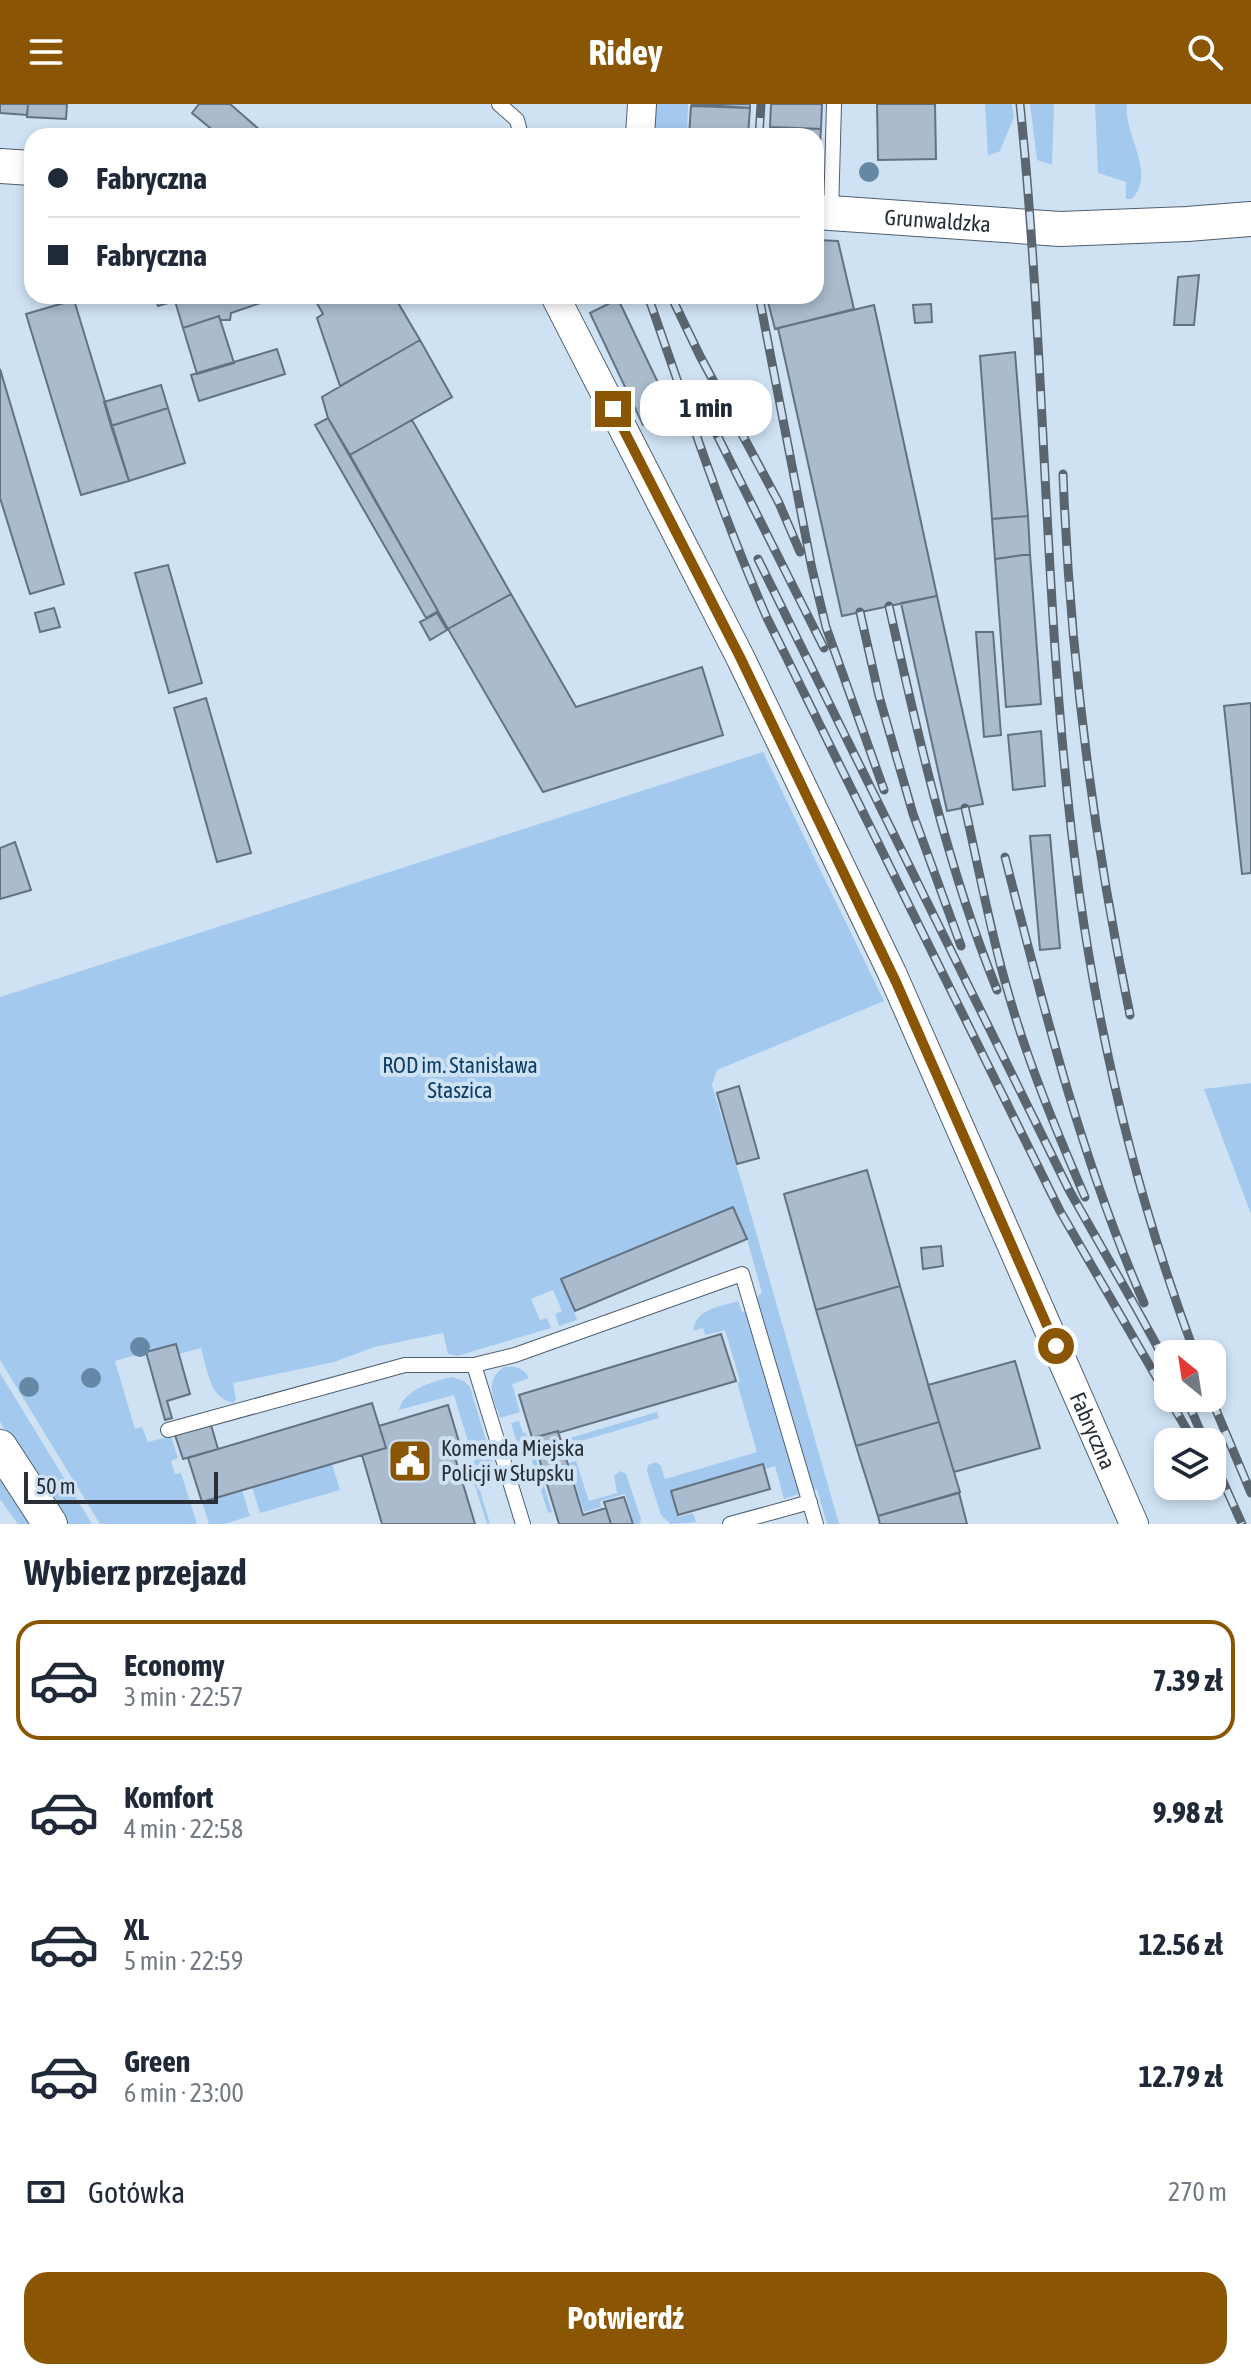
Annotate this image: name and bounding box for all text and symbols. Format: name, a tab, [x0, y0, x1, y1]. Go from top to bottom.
icon: menu	[24, 30, 68, 74]
icon: search	[1183, 30, 1227, 74]
text: Ridey	[588, 31, 663, 73]
text: Fabryczna	[96, 161, 207, 195]
street label: Grunwaldzka	[884, 204, 992, 237]
text: Fabryczna	[96, 238, 207, 272]
callout: 1 min	[641, 381, 773, 437]
route end	[595, 391, 631, 427]
text: 1 min	[679, 393, 733, 423]
park label: ROD im. Stanisława Staszica	[382, 1052, 538, 1103]
route start	[1038, 1328, 1074, 1364]
north arrow	[1154, 1340, 1226, 1412]
map controls	[1154, 1340, 1226, 1500]
street label: Fabryczna	[1065, 1388, 1121, 1473]
button: layers	[1154, 1428, 1226, 1500]
place label: Komenda Miejska Policji w Słupsku	[441, 1435, 584, 1486]
public building icon: Komenda Miejska Policji w Słupsku	[386, 1437, 434, 1485]
scale bar	[24, 1468, 218, 1504]
text: 50 m	[36, 1473, 76, 1499]
text: Wybierz przejazd	[24, 1551, 246, 1593]
icon: car	[28, 1644, 100, 1716]
text: Economy	[124, 1648, 225, 1682]
text: 7.39 zł	[1153, 1663, 1223, 1697]
text: 3 min · 22:57	[124, 1682, 243, 1712]
icon: car	[28, 1776, 100, 1848]
text: Komfort	[124, 1780, 213, 1814]
text: 9.98 zł	[1153, 1795, 1223, 1829]
text: 4 min · 22:58	[124, 1814, 243, 1844]
icon: car	[28, 1908, 100, 1980]
text: XL	[124, 1912, 149, 1946]
text: 12.56 zł	[1138, 1927, 1223, 1961]
text: 5 min · 22:59	[124, 1946, 243, 1976]
icon: car	[28, 2040, 100, 2112]
text: Green	[124, 2044, 190, 2078]
text: 12.79 zł	[1138, 2059, 1223, 2093]
text: 6 min · 23:00	[124, 2078, 244, 2108]
icon: cash	[24, 2170, 68, 2214]
text: Gotówka	[88, 2175, 185, 2209]
text: 270 m	[1168, 2177, 1227, 2207]
button: Potwierdź	[24, 2272, 1227, 2364]

